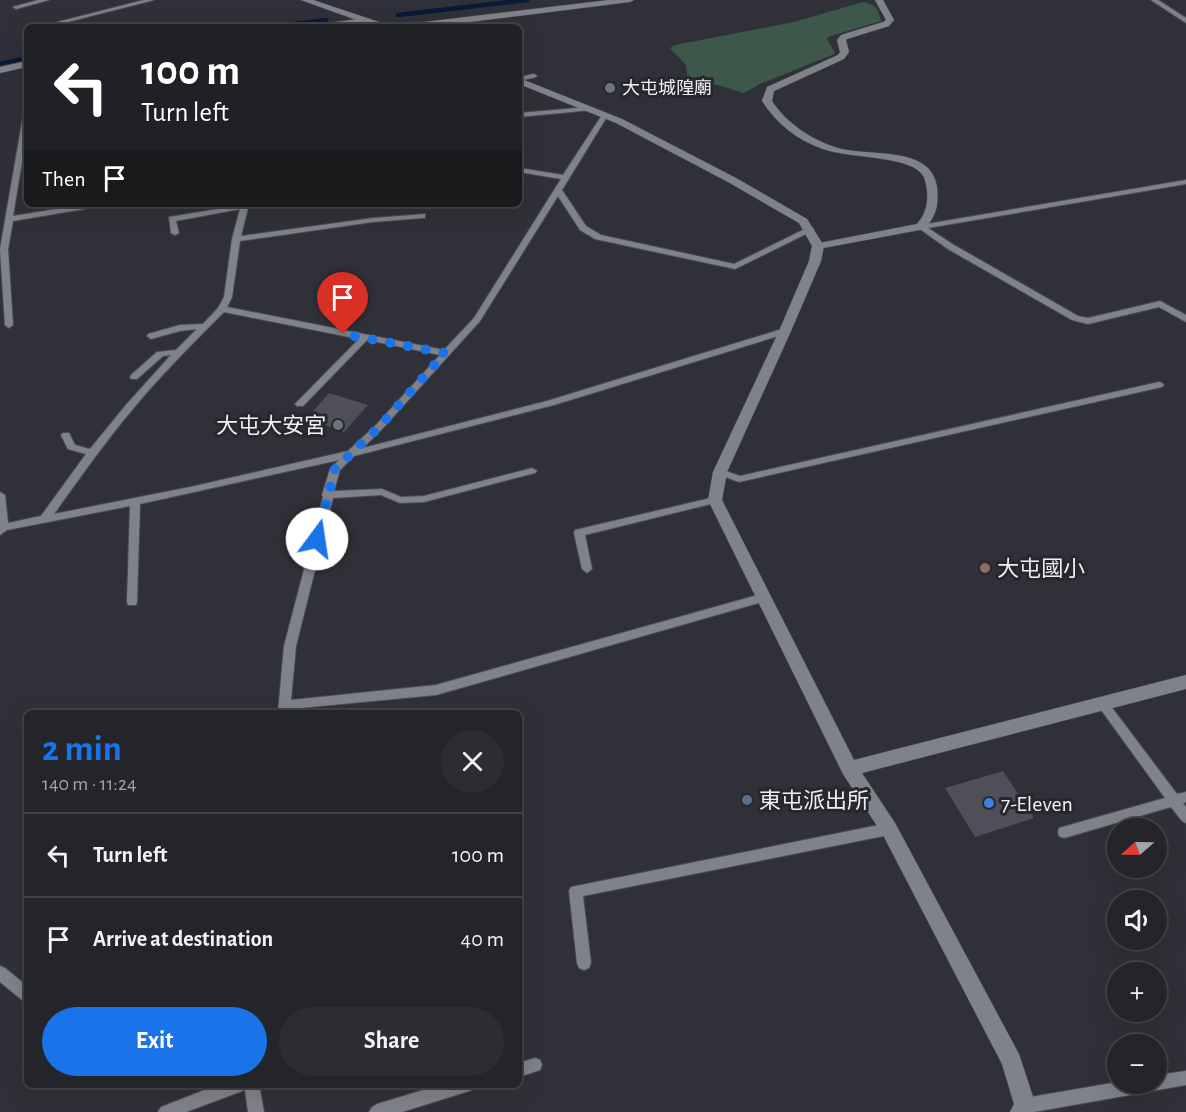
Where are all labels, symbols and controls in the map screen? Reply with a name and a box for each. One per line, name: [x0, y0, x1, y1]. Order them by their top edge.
icon: left: [42, 48, 120, 126]
text: 100 m: [141, 50, 240, 92]
place label: 大屯城隍廟: [622, 78, 712, 98]
marker: 大屯城隍廟: [603, 81, 617, 95]
text: Turn left: [141, 99, 229, 126]
icon: arrive: [98, 162, 131, 195]
text: Then: [42, 168, 86, 190]
pin: [317, 272, 368, 334]
icon: arrive: [326, 281, 359, 314]
place label: 大屯大安宮: [216, 414, 326, 437]
marker: 大屯大安宮: [331, 418, 345, 432]
position arrow: [285, 507, 349, 571]
place label: 大屯國小: [997, 557, 1085, 580]
marker: 大屯國小: [978, 561, 992, 575]
button: close: [441, 730, 504, 793]
text: 2 min: [42, 731, 122, 767]
text: 140 m · 11:24: [42, 774, 137, 794]
place label: 東屯派出所: [759, 789, 869, 812]
marker: 東屯派出所: [740, 793, 754, 807]
place label: 7-Eleven: [1001, 793, 1073, 815]
marker: 7-Eleven: [982, 796, 996, 810]
north arrow: [1107, 818, 1167, 878]
map controls: [1107, 818, 1167, 1094]
icon: left: [42, 839, 75, 872]
text: Turn left: [93, 844, 167, 866]
text: 100 m: [452, 844, 504, 866]
button: sound: [1107, 890, 1167, 950]
icon: arrive: [42, 923, 75, 956]
text: Arrive at destination: [93, 928, 273, 950]
text: 40 m: [461, 928, 504, 950]
button: +: [1107, 962, 1167, 1022]
button: Exit: [42, 1007, 267, 1076]
button: Share: [279, 1007, 504, 1076]
button: −: [1107, 1034, 1167, 1094]

